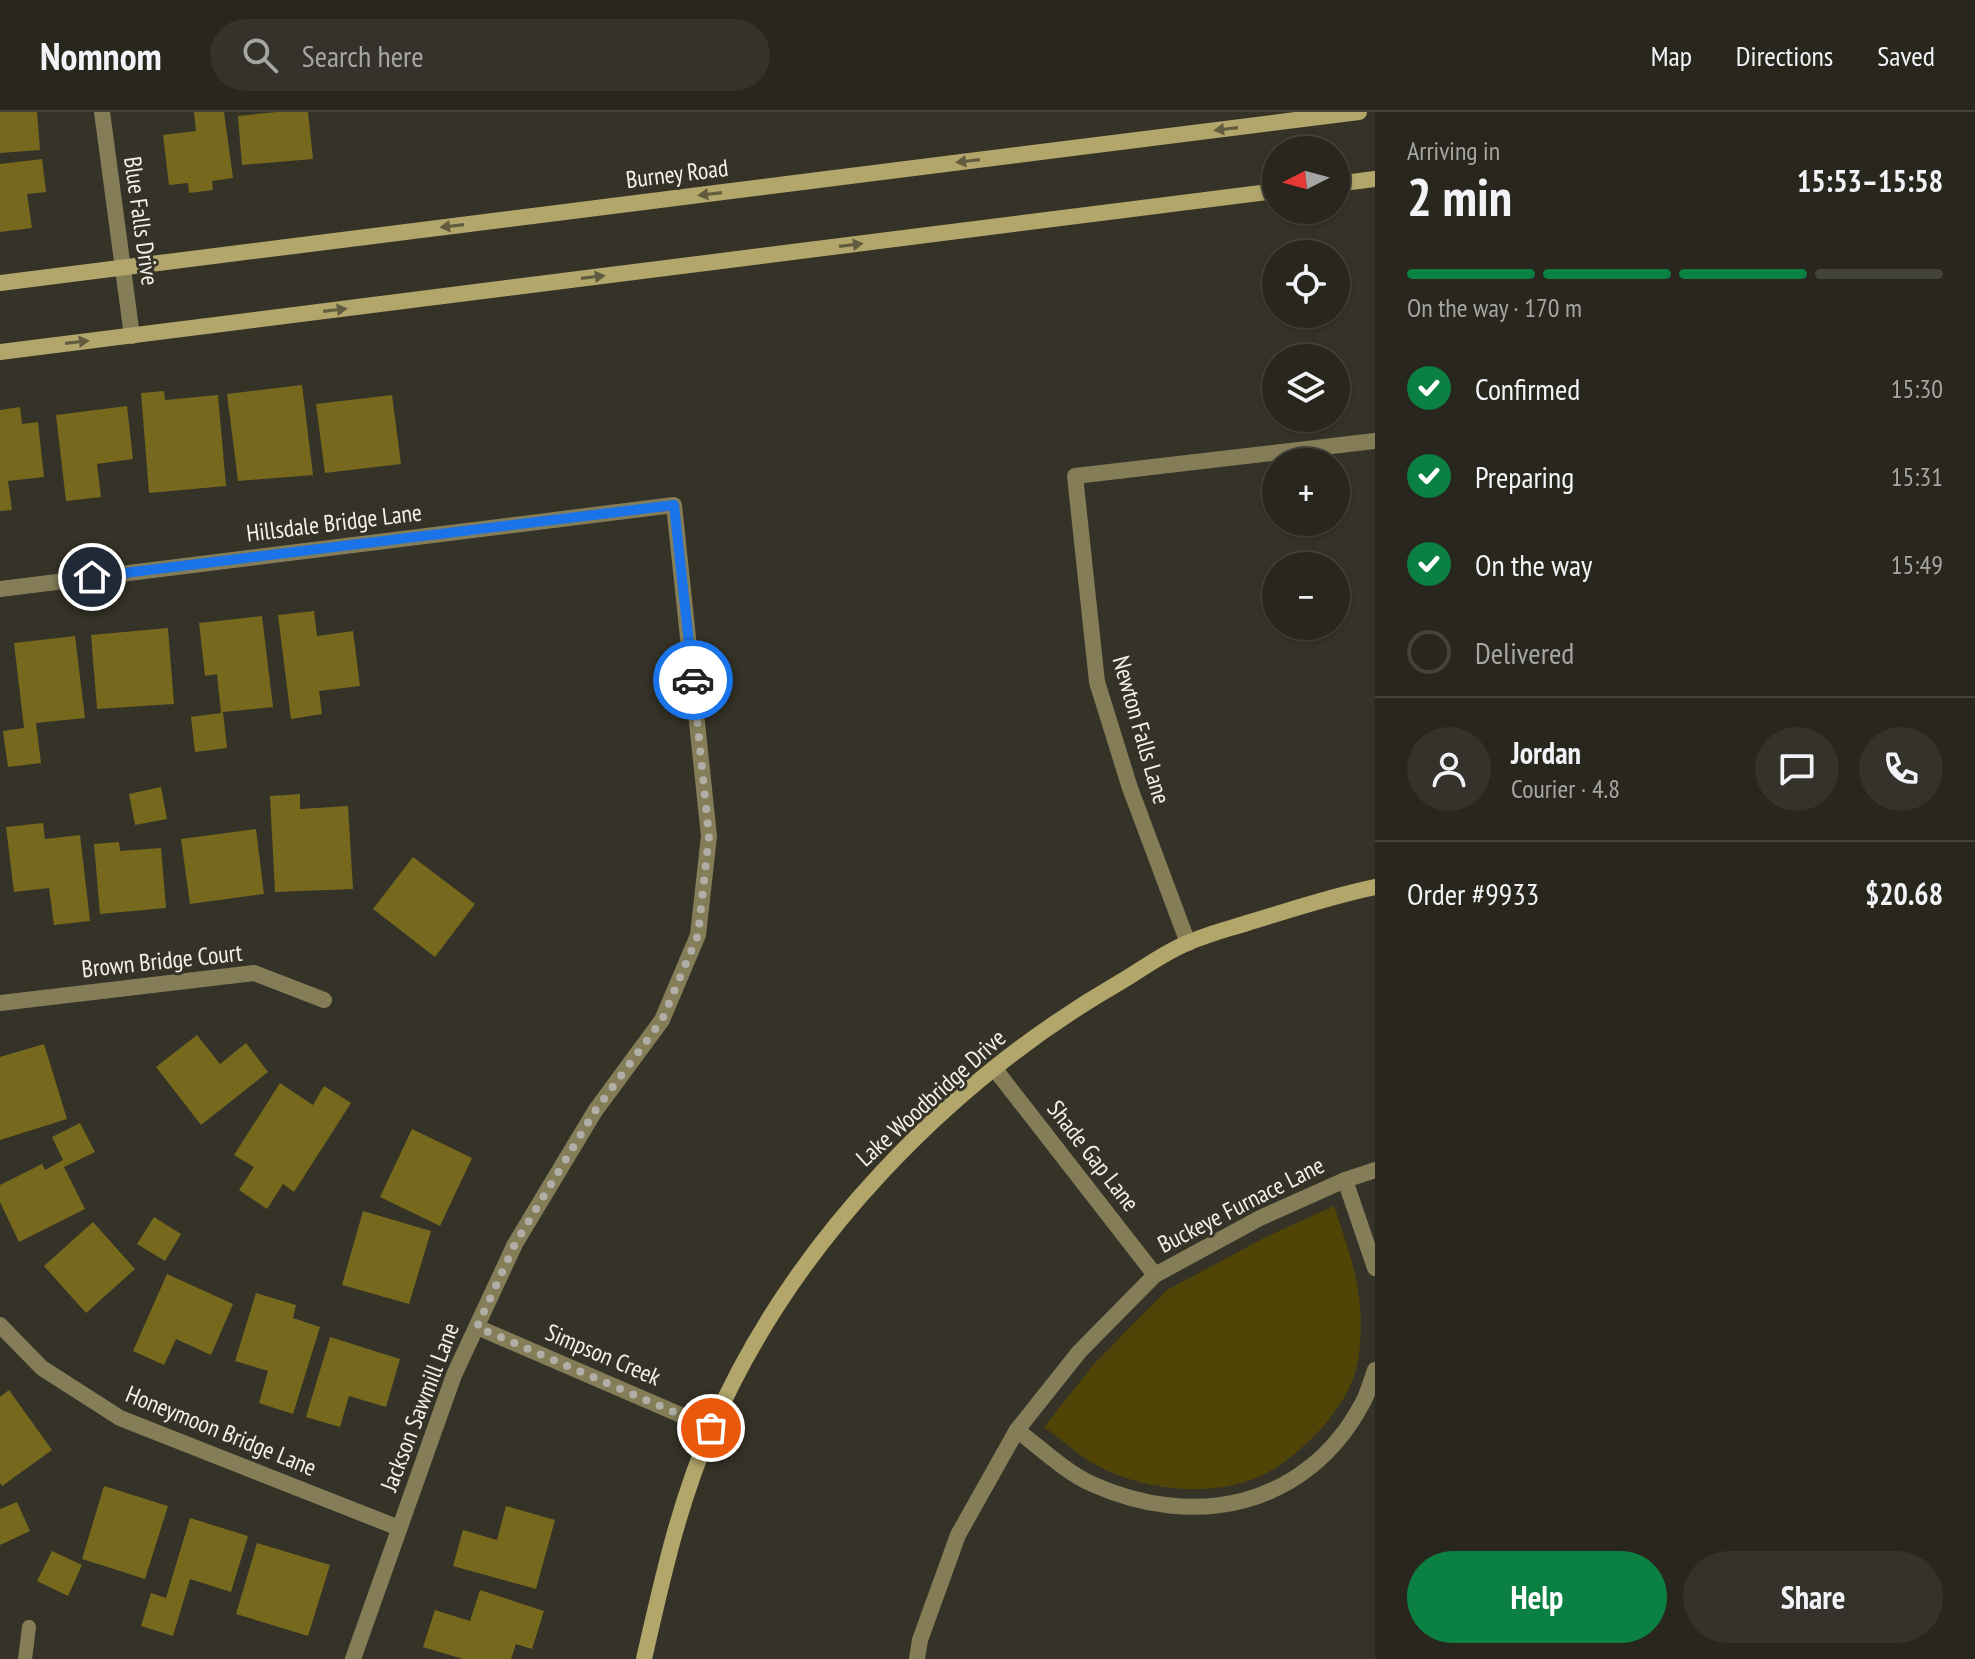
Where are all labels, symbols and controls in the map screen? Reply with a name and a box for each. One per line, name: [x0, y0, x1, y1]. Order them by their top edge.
search box: [210, 19, 770, 91]
text: Nomnom: [40, 31, 162, 80]
icon: search: [238, 33, 282, 77]
text: Search here: [302, 36, 424, 75]
text: Map: [1651, 37, 1692, 74]
text: Directions: [1736, 37, 1833, 74]
text: Saved: [1877, 37, 1935, 74]
one-way arrow: [1213, 123, 1238, 136]
text: Arriving in: [1407, 134, 1500, 167]
north arrow: [1262, 136, 1350, 224]
map controls: [1262, 136, 1350, 640]
street label: Burney Road: [624, 152, 730, 195]
street label: Blue Falls Drive: [117, 154, 166, 287]
one-way arrow: [956, 155, 981, 168]
text: 15:53–15:58: [1797, 161, 1943, 200]
text: 2 min: [1407, 163, 1512, 230]
one-way arrow: [698, 188, 723, 201]
one-way arrow: [440, 220, 465, 233]
one-way arrow: [839, 238, 864, 251]
button: locate: [1262, 240, 1350, 328]
one-way arrow: [581, 271, 606, 284]
text: On the way · 170 m: [1407, 291, 1582, 324]
one-way arrow: [323, 303, 348, 316]
one-way arrow: [65, 336, 90, 349]
button: layers: [1262, 344, 1350, 432]
icon: check: [1407, 366, 1451, 410]
text: Confirmed: [1475, 369, 1580, 408]
text: 15:30: [1891, 372, 1943, 405]
button: +: [1262, 448, 1350, 536]
icon: check: [1407, 454, 1451, 498]
text: Preparing: [1475, 457, 1574, 496]
text: 15:31: [1891, 460, 1943, 493]
street label: Hillsdale Bridge Lane: [244, 496, 423, 549]
icon: check: [1407, 542, 1451, 586]
pin: [58, 543, 126, 611]
text: On the way: [1475, 545, 1592, 584]
text: 15:49: [1891, 548, 1943, 581]
button: −: [1262, 552, 1350, 640]
icon: home: [70, 555, 114, 599]
text: Delivered: [1475, 633, 1574, 672]
courier: [653, 640, 733, 720]
street label: Newton Falls Lane: [1106, 652, 1177, 808]
icon: car: [671, 658, 715, 702]
button: person: [1407, 727, 1491, 811]
button: chat: [1755, 727, 1839, 811]
button: phone: [1859, 727, 1943, 811]
text: Jordan: [1511, 733, 1581, 772]
text: Courier · 4.8: [1511, 772, 1620, 805]
text: Order #9933: [1407, 874, 1539, 913]
text: $20.68: [1865, 874, 1943, 913]
street label: Brown Bridge Court: [80, 937, 244, 984]
street label: Lake Woodbridge Drive: [849, 1022, 1012, 1173]
street label: Shade Gap Lane: [1040, 1094, 1146, 1217]
street label: Buckeye Furnace Lane: [1152, 1149, 1329, 1260]
street label: Simpson Creek: [541, 1316, 666, 1393]
street label: Jackson Sawmill Lane: [373, 1318, 466, 1496]
street label: Honeymoon Bridge Lane: [121, 1378, 321, 1483]
pin: [677, 1394, 745, 1462]
icon: bag: [689, 1406, 733, 1450]
button: Help: [1407, 1551, 1667, 1643]
button: Share: [1683, 1551, 1943, 1643]

